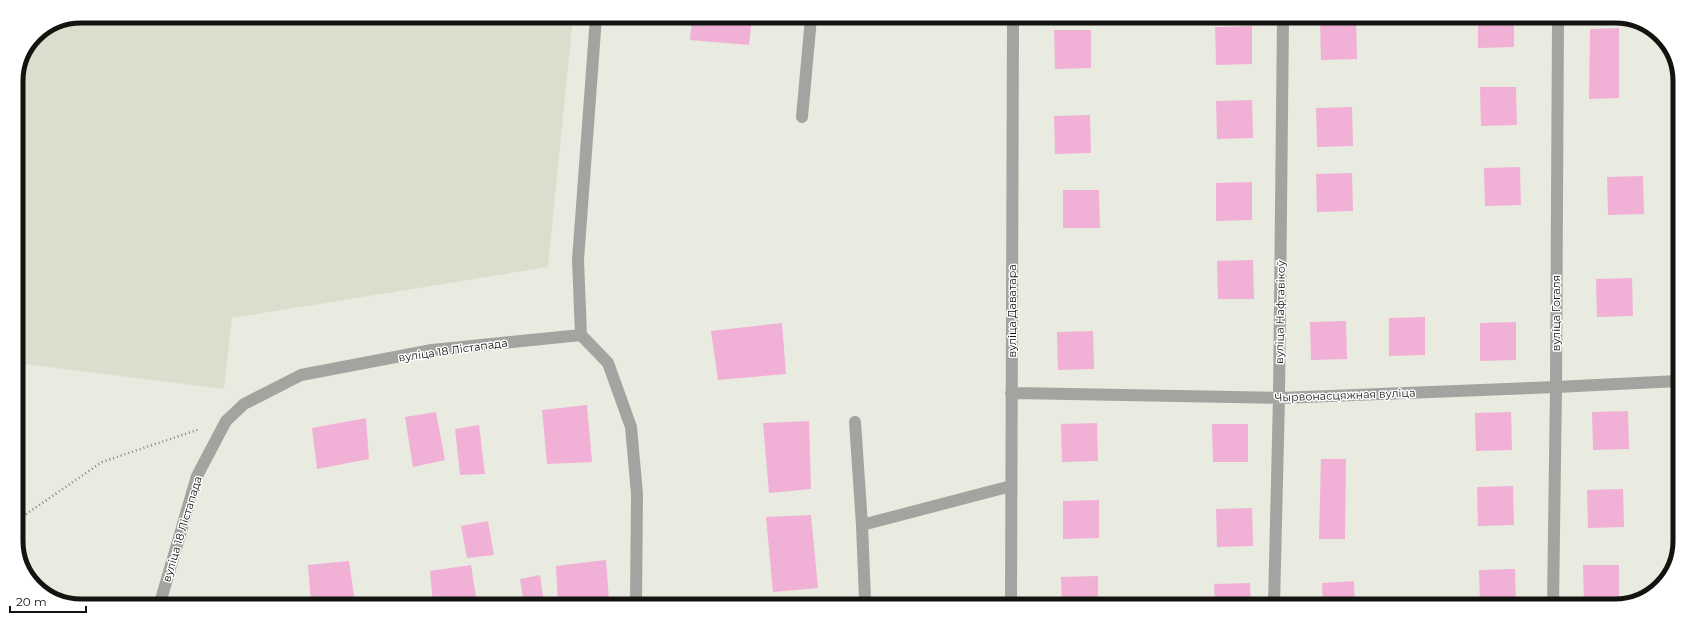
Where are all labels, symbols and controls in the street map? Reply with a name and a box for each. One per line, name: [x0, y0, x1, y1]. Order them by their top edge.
street label: вуліца Нафтавікоў: [1272, 259, 1288, 364]
street label: вуліца Даватара: [1005, 264, 1019, 358]
street label: вуліца Гогаля: [1549, 275, 1563, 351]
street label: вуліца 18 Лістапада: [398, 335, 508, 365]
street label: Чырвонасцяжная вуліца: [1274, 386, 1416, 404]
street label: вуліца 18 Лістапада: [159, 474, 205, 584]
scale bar: [10, 588, 86, 614]
text: 20 m: [16, 594, 47, 609]

